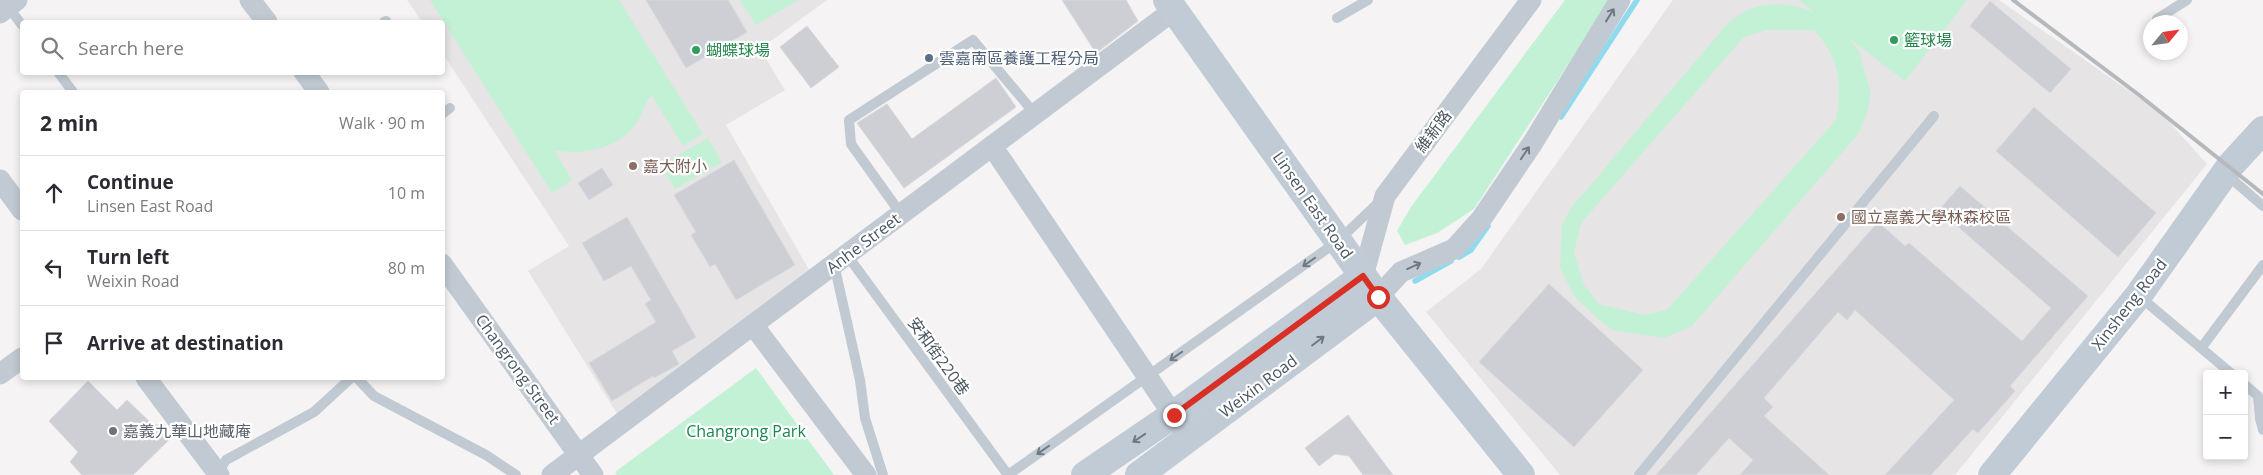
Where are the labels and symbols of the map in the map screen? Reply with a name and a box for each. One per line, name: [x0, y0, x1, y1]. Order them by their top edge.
one-way arrow: [1605, 8, 1616, 22]
north arrow: [2143, 15, 2188, 60]
place label: 籃球場: [1904, 29, 1952, 51]
marker: 籃球場: [1888, 34, 1900, 46]
place label: 蝴蝶球場: [706, 39, 770, 61]
marker: 蝴蝶球場: [690, 44, 702, 56]
place label: 雲嘉南區養護工程分局: [939, 47, 1099, 69]
marker: 雲嘉南區養護工程分局: [923, 52, 935, 64]
street label: 維新路: [1410, 105, 1456, 157]
street label: Linsen East Road: [1268, 147, 1358, 263]
one-way arrow: [1520, 147, 1530, 161]
place label: 嘉大附小: [643, 155, 707, 177]
marker: 嘉大附小: [627, 160, 639, 172]
place label: 國立嘉義大學林森校區: [1851, 206, 2011, 228]
street label: Anhe Street: [821, 208, 905, 278]
marker: 國立嘉義大學林森校區: [1835, 211, 1847, 223]
street label: Xinsheng Road: [2086, 254, 2172, 354]
one-way arrow: [1302, 257, 1316, 267]
one-way arrow: [1406, 261, 1421, 271]
route start: [1367, 286, 1390, 309]
street label: Changrong Street: [471, 310, 566, 429]
street label: 安和街220巷: [903, 313, 975, 399]
one-way arrow: [1311, 336, 1325, 346]
street label: Weixin Road: [1214, 349, 1302, 423]
one-way arrow: [1170, 350, 1183, 361]
route end: [1163, 404, 1186, 427]
place label: 嘉義九華山地藏庵: [123, 420, 251, 442]
park label: Changrong Park: [686, 420, 806, 442]
marker: 嘉義九華山地藏庵: [107, 425, 119, 437]
one-way arrow: [1132, 433, 1146, 443]
one-way arrow: [1037, 444, 1050, 455]

